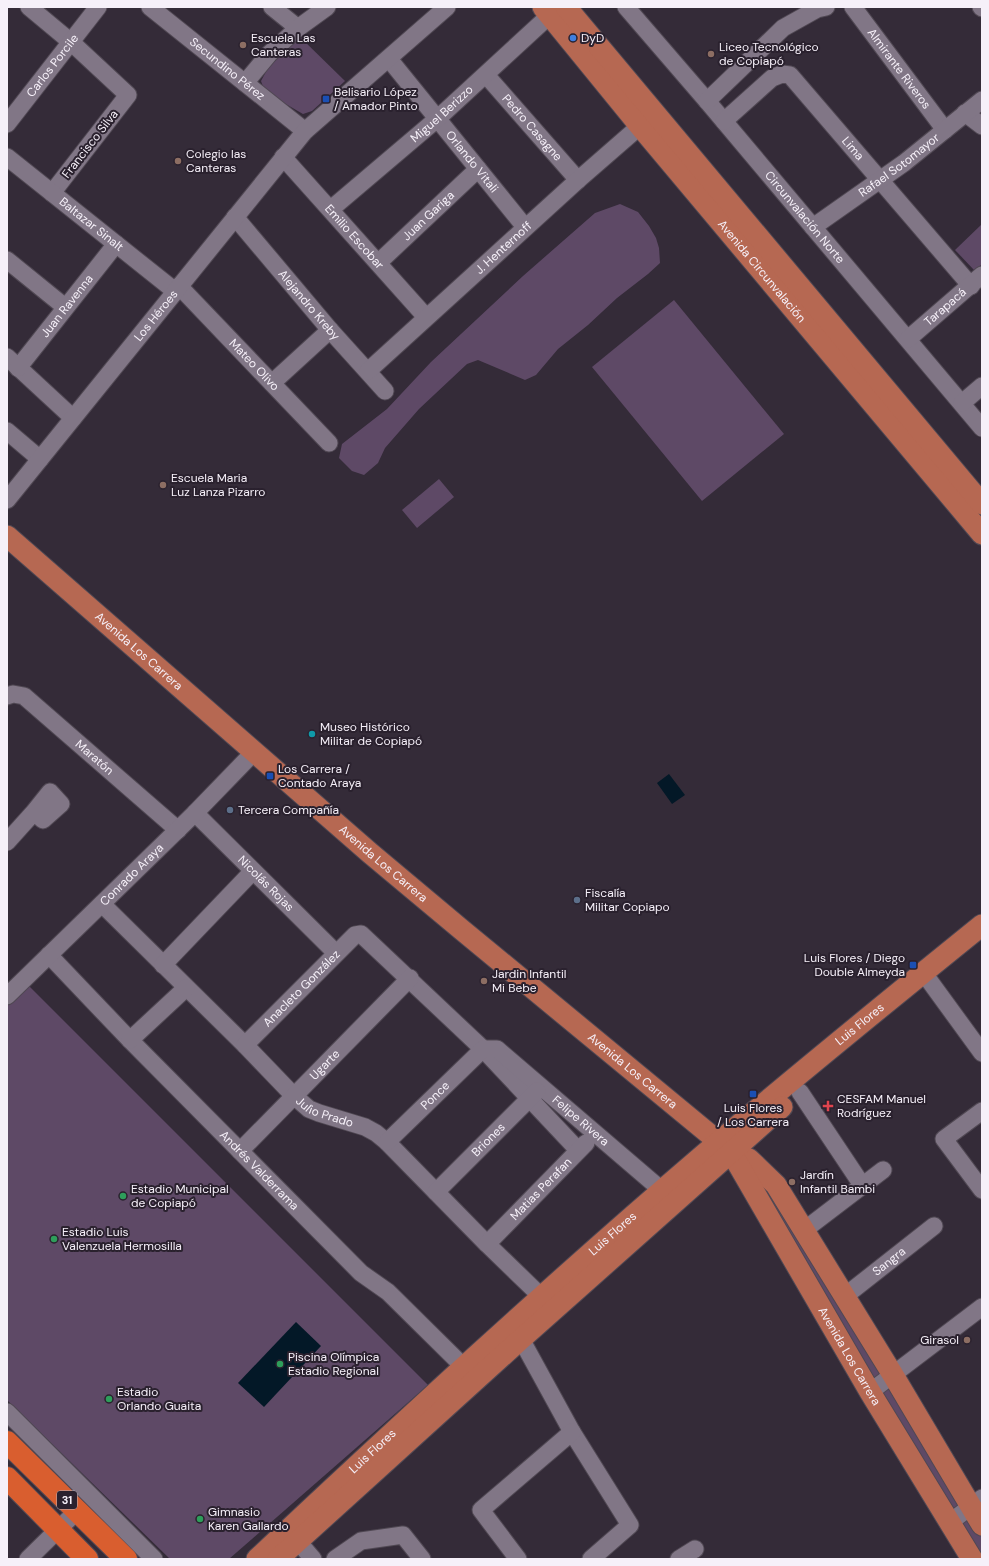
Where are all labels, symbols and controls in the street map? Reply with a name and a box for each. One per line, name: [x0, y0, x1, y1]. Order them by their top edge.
street label: Almirante Riveros: [864, 25, 935, 112]
place label: Escuela Las Canteras: [251, 30, 316, 60]
place label: DyD: [581, 30, 604, 46]
street label: Carlos Porcile: [23, 31, 82, 100]
marker: DyD: [568, 33, 578, 43]
street label: Secundino Pérez: [186, 34, 268, 104]
place label: Liceo Tecnológico de Copiapó: [719, 39, 819, 69]
marker: Escuela Las Canteras: [238, 40, 248, 50]
marker: Liceo Tecnológico de Copiapó: [706, 49, 716, 59]
street label: Miguel Berizzo: [407, 82, 477, 146]
place label: Belisario López / Amador Pinto: [334, 84, 418, 114]
street label: Pedro Casagne: [499, 91, 566, 165]
marker: Belisario López / Amador Pinto: [321, 94, 331, 104]
street label: Francisco Silva: [58, 107, 122, 181]
street label: Orlando Vitali: [442, 127, 502, 196]
street label: Rafael Sotomayor: [855, 129, 943, 200]
street label: Lima: [838, 133, 868, 164]
place label: Colegio las Canteras: [186, 146, 246, 176]
marker: Colegio las Canteras: [173, 156, 183, 166]
street label: Circunvalación Norte: [761, 168, 848, 267]
street label: Juan Gariga: [399, 187, 458, 244]
street label: Baltazar Sinalt: [56, 194, 127, 255]
street label: Emilio Escobar: [321, 201, 388, 273]
street label: Avenida Circunvalación: [714, 217, 809, 326]
street label: J. Henternoff: [472, 218, 535, 278]
street label: Alejandro Kreby: [275, 266, 344, 344]
street label: Juan Ravenna: [37, 271, 97, 341]
street label: Tarapacá: [921, 284, 970, 330]
street label: Los Héroes: [130, 287, 181, 345]
street label: Mateo Olivo: [226, 335, 283, 394]
place label: Escuela Maria Luz Lanza Pizarro: [171, 470, 265, 500]
marker: Escuela Maria Luz Lanza Pizarro: [158, 480, 168, 490]
street label: Avenida Los Carrera: [92, 608, 186, 694]
place label: Museo Histórico Militar de Copiapó: [320, 719, 422, 749]
marker: Museo Histórico Militar de Copiapó: [307, 729, 317, 739]
street label: Maratón: [72, 736, 117, 779]
place label: Los Carrera / Contado Araya: [278, 761, 361, 791]
marker: Los Carrera / Contado Araya: [265, 771, 275, 781]
place label: Tercera Compañía: [238, 802, 339, 818]
marker: Tercera Compañía: [225, 805, 235, 815]
street label: Avenida Los Carrera: [336, 822, 431, 906]
street label: Conrado Araya: [96, 840, 167, 909]
street label: Nicolás Rojas: [234, 852, 298, 915]
place label: Fiscalía Militar Copiapo: [585, 885, 670, 915]
marker: Fiscalía Militar Copiapo: [572, 895, 582, 905]
street label: Anacleto González: [260, 946, 344, 1030]
place label: Luis Flores / Diego Double Almeyda: [804, 950, 905, 980]
marker: Luis Flores / Diego Double Almeyda: [908, 960, 918, 970]
place label: Jardin Infantil Mi Bebe: [492, 966, 566, 996]
marker: Jardin Infantil Mi Bebe: [479, 976, 489, 986]
street label: Luis Flores: [832, 999, 888, 1049]
street label: Avenida Los Carrera: [585, 1029, 681, 1112]
street label: Ugarte: [306, 1046, 344, 1083]
street label: Ponce: [417, 1078, 453, 1113]
marker: Luis Flores / Los Carrera: [748, 1089, 758, 1099]
place label: CESFAM Manuel Rodríguez: [837, 1091, 926, 1121]
street label: Felipe Rivera: [549, 1092, 613, 1150]
street label: Julio Prado: [292, 1093, 355, 1131]
place label: Luis Flores / Los Carrera: [717, 1100, 789, 1130]
marker: CESFAM Manuel Rodríguez: [822, 1100, 834, 1112]
street label: Briones: [468, 1119, 509, 1160]
street label: Andrés Valderrama: [216, 1127, 302, 1214]
street label: Matias Perafan: [507, 1154, 575, 1224]
place label: Jardín Infantil Bambi: [800, 1167, 875, 1197]
marker: Jardín Infantil Bambi: [787, 1177, 797, 1187]
place label: Estadio Municipal de Copiapó: [131, 1181, 229, 1211]
marker: Estadio Municipal de Copiapó: [118, 1191, 128, 1201]
street label: Luis Flores: [585, 1208, 640, 1259]
place label: Estadio Luis Valenzuela Hermosilla: [62, 1224, 182, 1254]
marker: Estadio Luis Valenzuela Hermosilla: [49, 1234, 59, 1244]
street label: Sangra: [869, 1243, 909, 1279]
street label: Avenida Los Carrera: [814, 1304, 884, 1408]
place label: Girasol: [920, 1332, 959, 1348]
marker: Girasol: [962, 1335, 972, 1345]
place label: Piscina Olímpica Estadio Regional: [288, 1349, 379, 1379]
marker: Piscina Olímpica Estadio Regional: [275, 1359, 285, 1369]
place label: Estadio Orlando Guaita: [117, 1384, 201, 1414]
marker: Estadio Orlando Guaita: [104, 1394, 114, 1404]
street label: Luis Flores: [346, 1425, 399, 1477]
road number: 31: [57, 1491, 77, 1509]
place label: Gimnasio Karen Gallardo: [208, 1504, 289, 1534]
marker: Gimnasio Karen Gallardo: [195, 1514, 205, 1524]

